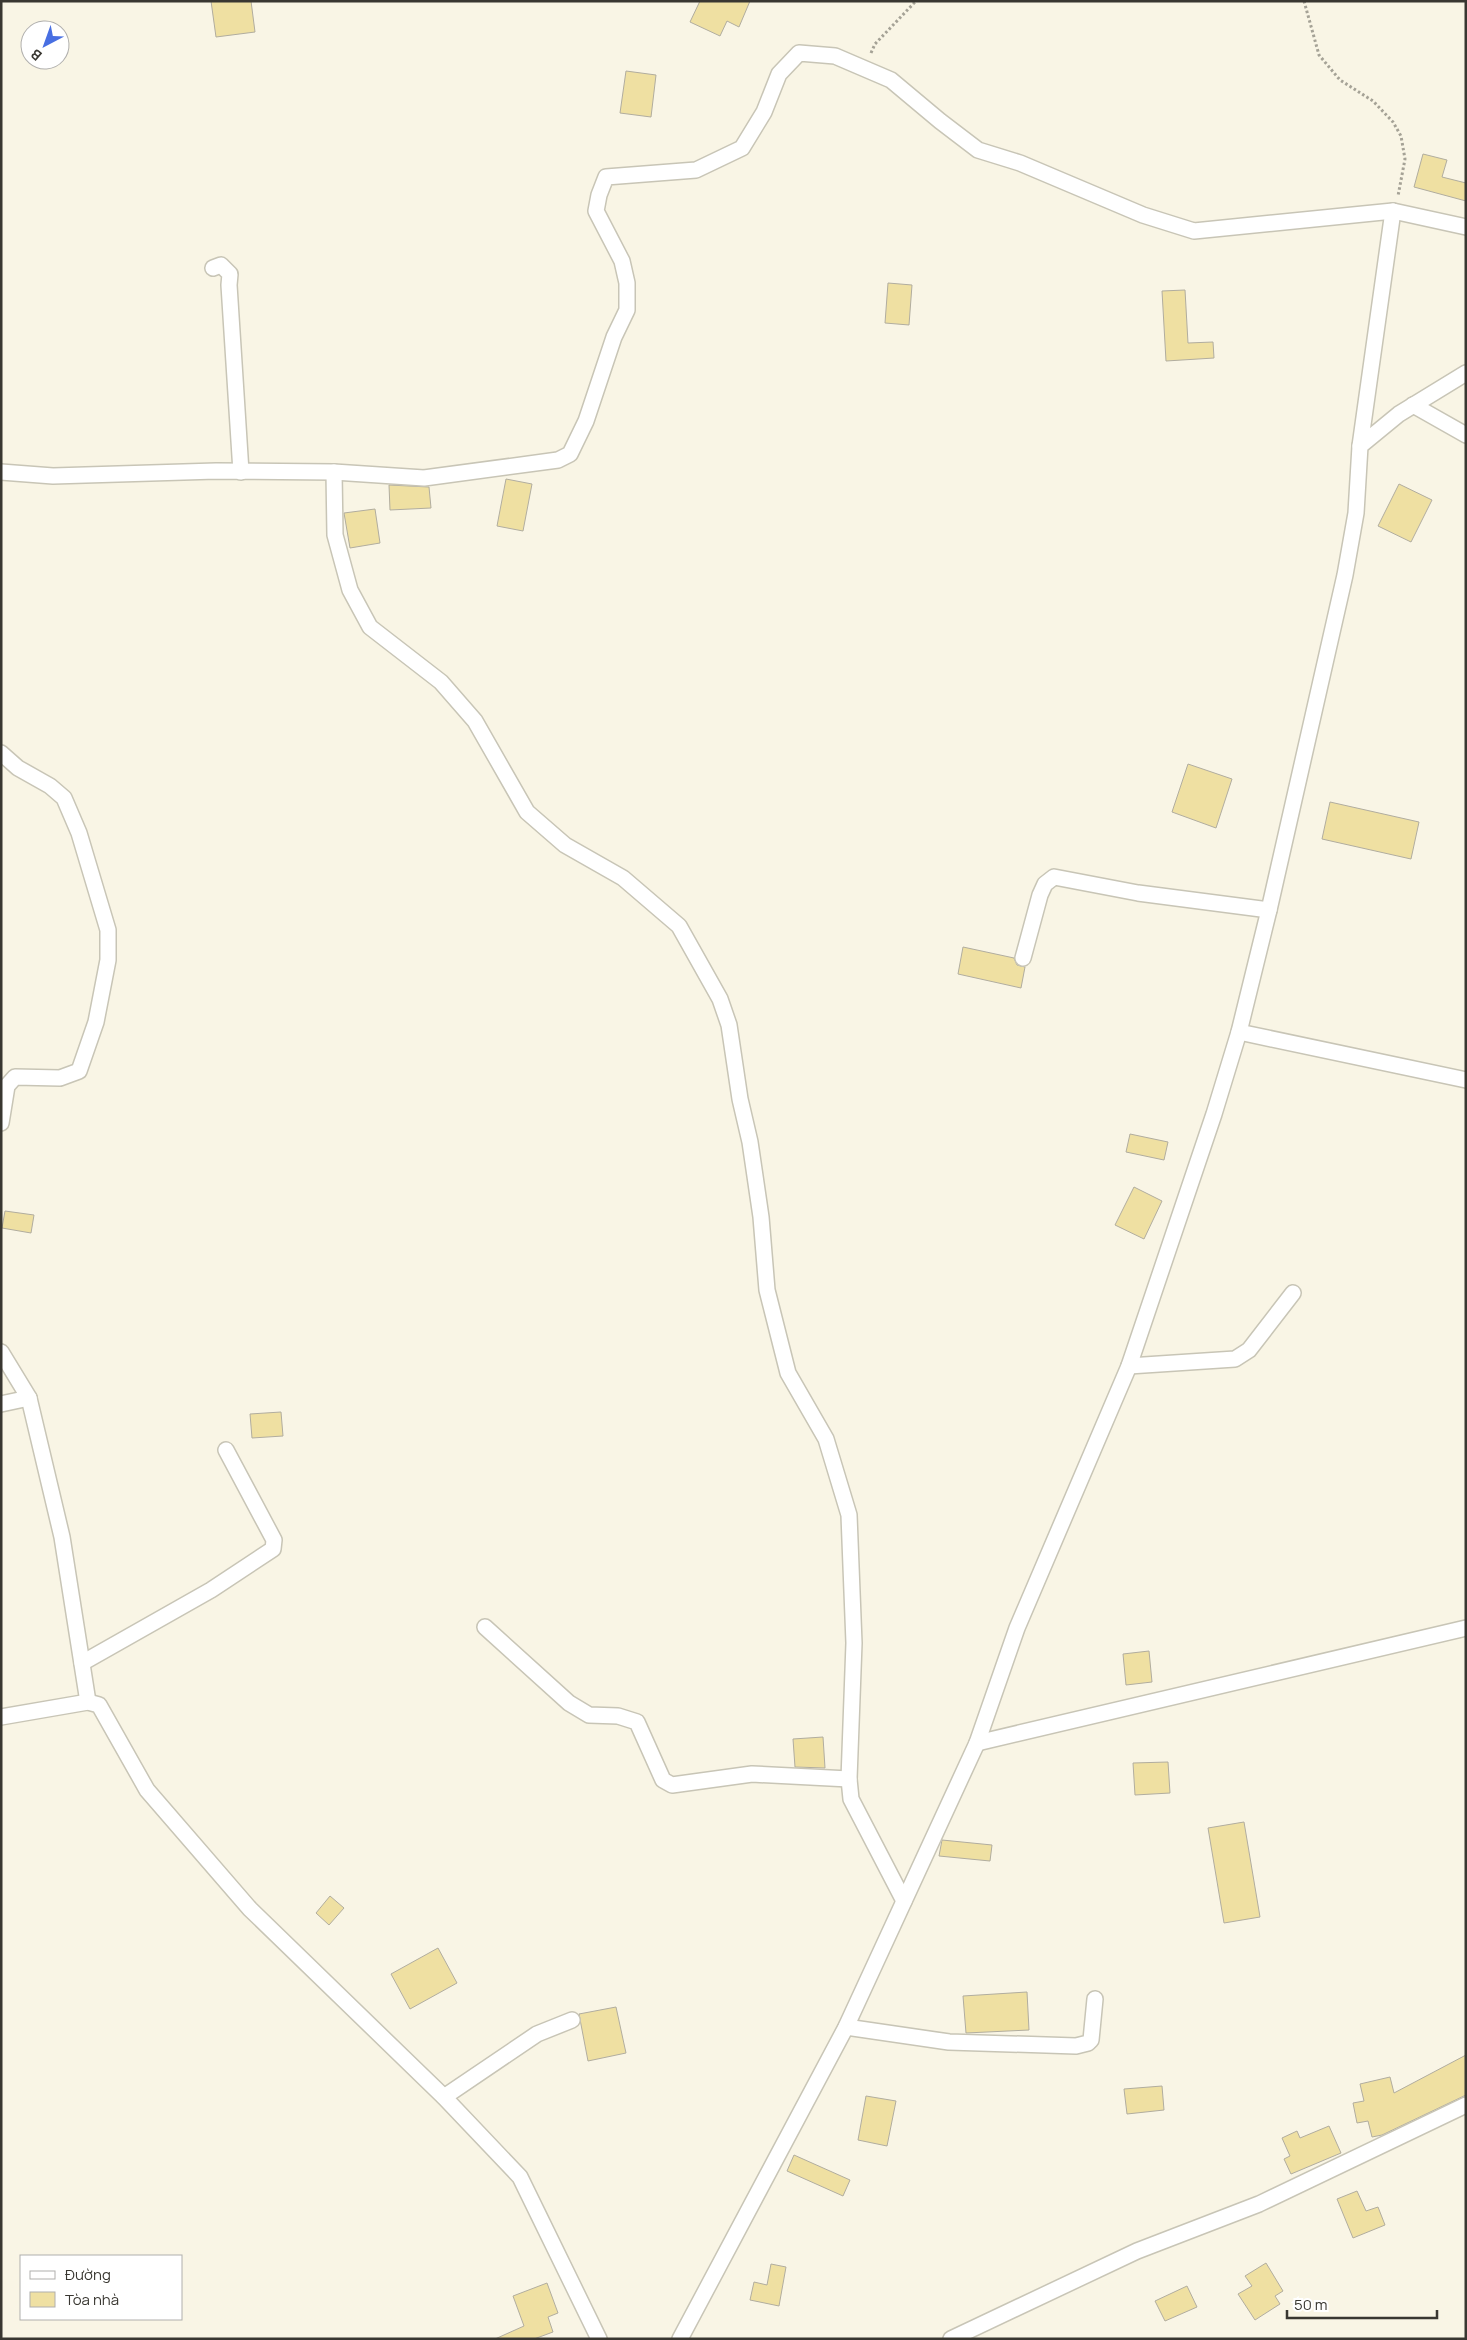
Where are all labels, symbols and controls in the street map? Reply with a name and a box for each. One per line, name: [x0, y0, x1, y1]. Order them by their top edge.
north arrow: [20, 20, 70, 70]
text: B: [26, 45, 46, 65]
legend: [20, 2255, 182, 2320]
text: Đường: [65, 2264, 111, 2285]
scale bar: [1287, 2288, 1437, 2320]
text: Tòa nhà: [65, 2289, 119, 2310]
text: 50 m: [1294, 2294, 1328, 2315]

